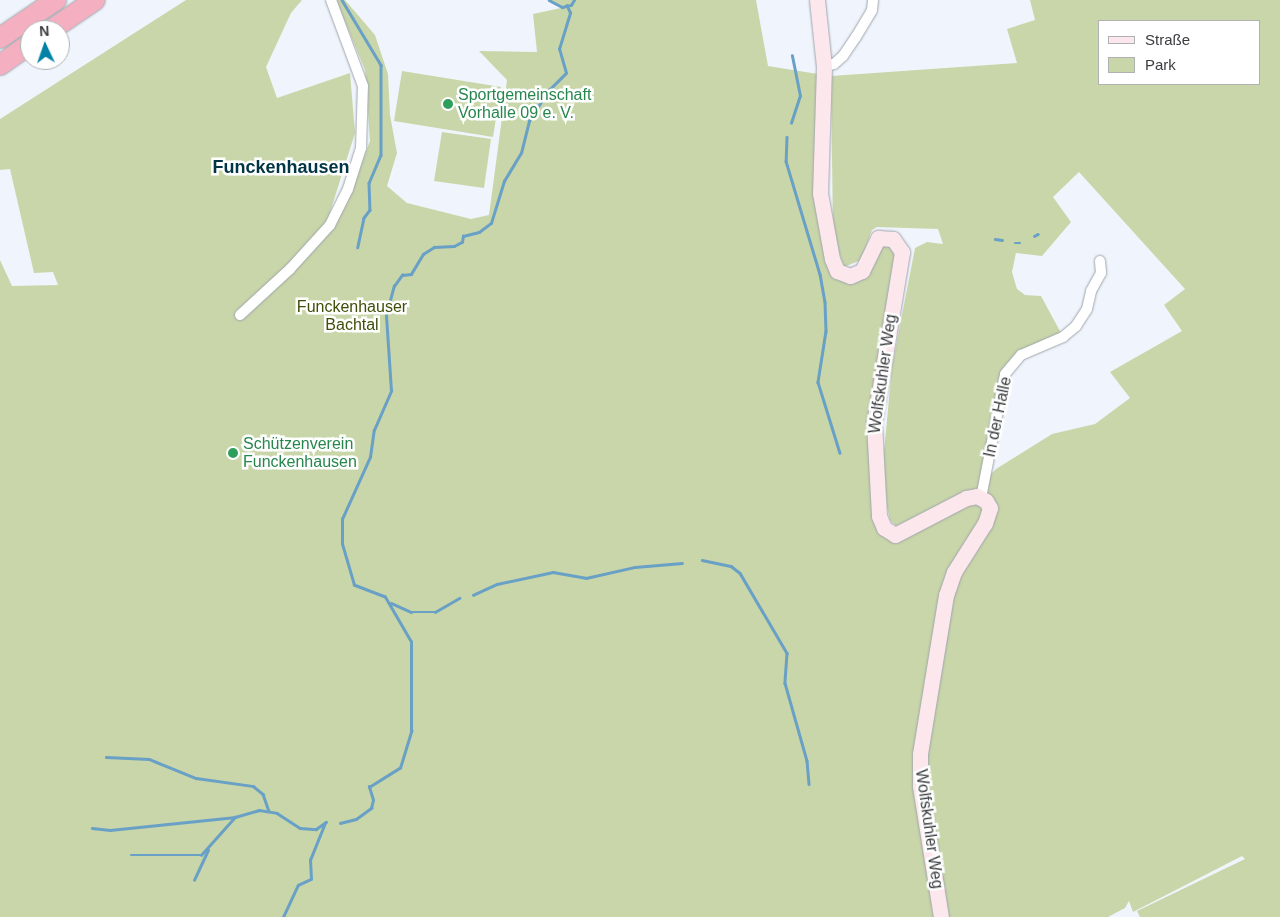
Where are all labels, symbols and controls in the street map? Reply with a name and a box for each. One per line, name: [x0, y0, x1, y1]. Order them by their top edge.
north arrow: [20, 20, 70, 70]
legend: [1098, 20, 1260, 85]
text: N: [39, 23, 50, 39]
text: Straße: [1145, 31, 1190, 48]
text: Park: [1145, 56, 1176, 73]
place label: Sportgemeinschaft Vorhalle 09 e. V.: [458, 85, 591, 123]
marker: Sportgemeinschaft Vorhalle 09 e. V.: [442, 98, 454, 110]
district label: Funckenhausen: [212, 156, 350, 178]
park label: Funckenhauser Bachtal: [297, 297, 407, 335]
street label: Wolfskuhler Weg: [865, 313, 901, 435]
street label: In der Halle: [980, 375, 1016, 459]
place label: Schützenverein Funckenhausen: [243, 434, 357, 472]
marker: Schützenverein Funckenhausen: [227, 447, 239, 459]
street label: Wolfskuhler Weg: [911, 768, 947, 890]

